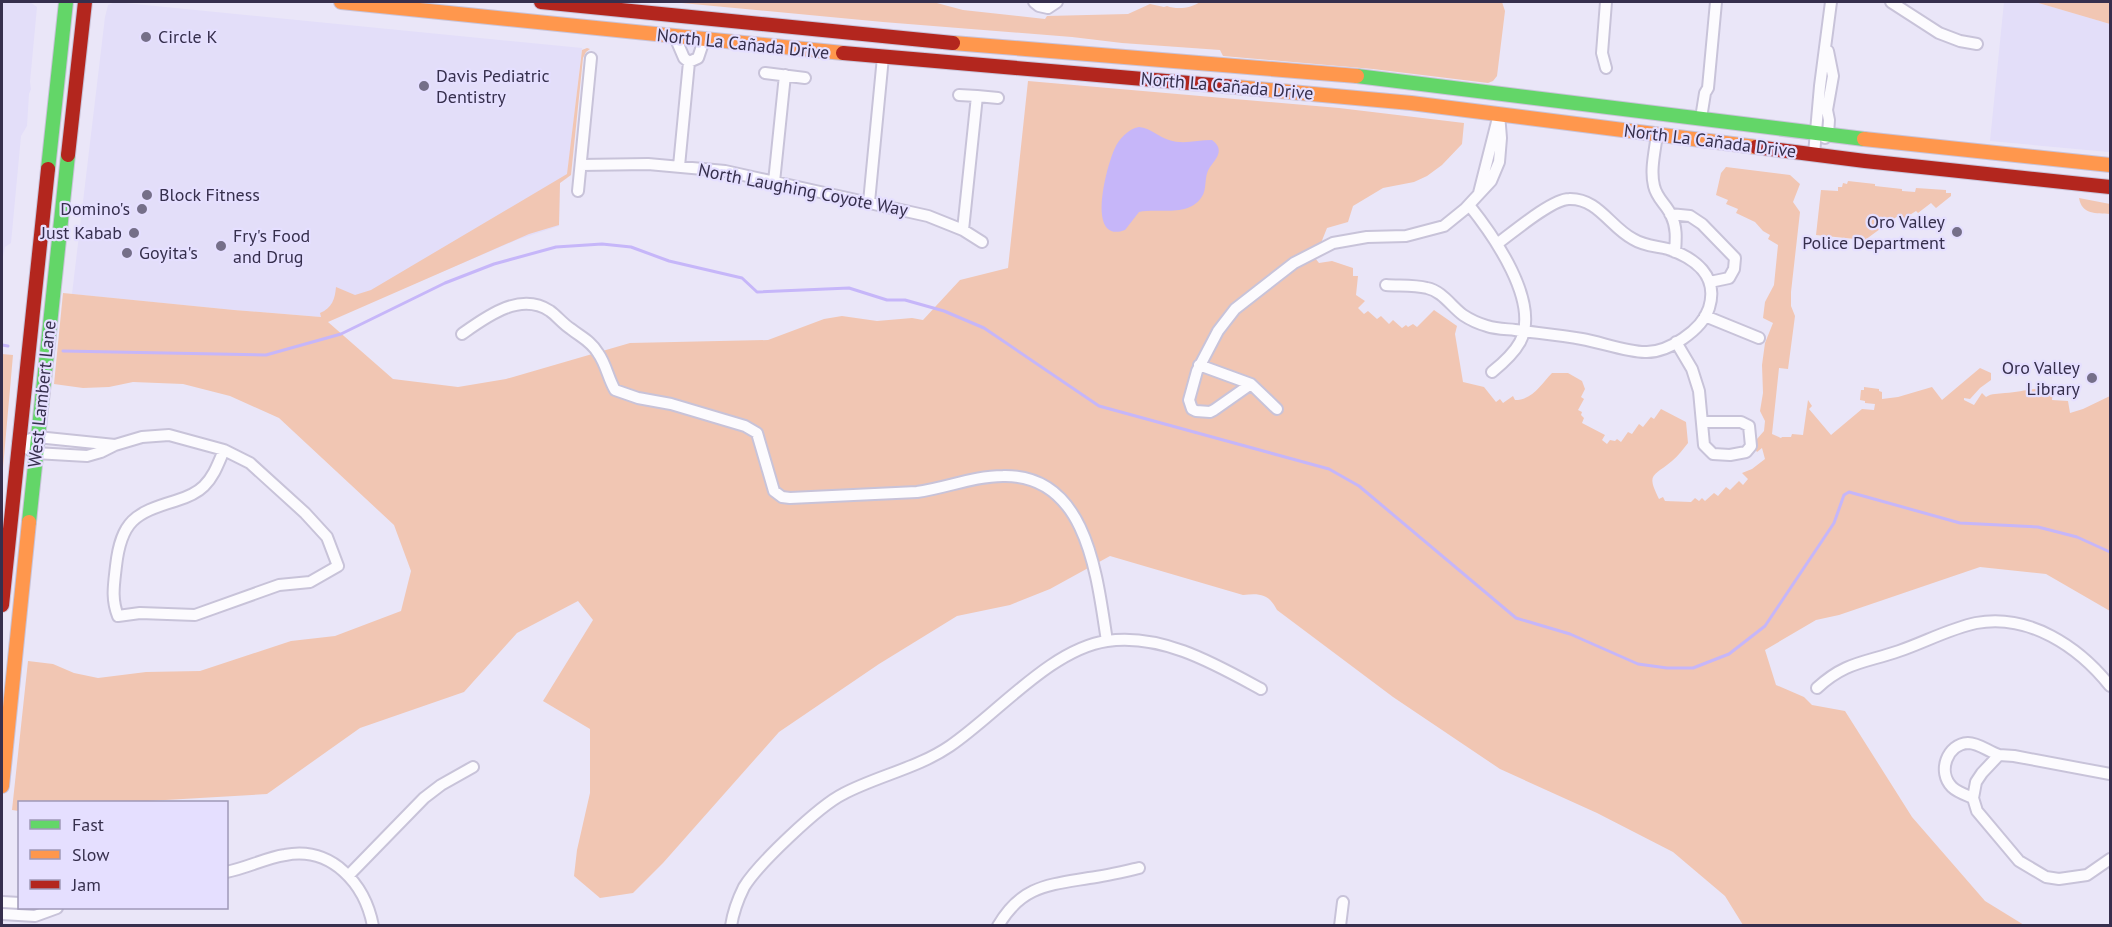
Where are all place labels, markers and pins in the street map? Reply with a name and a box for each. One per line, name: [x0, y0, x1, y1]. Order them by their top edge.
place label: Circle K: [158, 25, 218, 48]
marker: Circle K: [139, 30, 153, 44]
place label: Davis Pediatric Dentistry: [436, 64, 550, 108]
marker: Davis Pediatric Dentistry: [417, 79, 431, 93]
place label: Block Fitness: [159, 183, 260, 206]
marker: Block Fitness: [140, 188, 154, 202]
place label: Domino's: [60, 197, 130, 220]
marker: Domino's: [135, 202, 149, 216]
place label: Oro Valley Police Department: [1802, 210, 1946, 254]
place label: Just Kabab: [40, 221, 122, 244]
place label: Fry's Food and Drug: [233, 224, 310, 268]
marker: Oro Valley Police Department: [1950, 225, 1964, 239]
marker: Just Kabab: [127, 226, 141, 240]
marker: Fry's Food and Drug: [214, 239, 228, 253]
place label: Goyita's: [139, 241, 198, 264]
marker: Goyita's: [120, 246, 134, 260]
place label: Oro Valley Library: [2002, 356, 2081, 400]
marker: Oro Valley Library: [2085, 371, 2099, 385]

